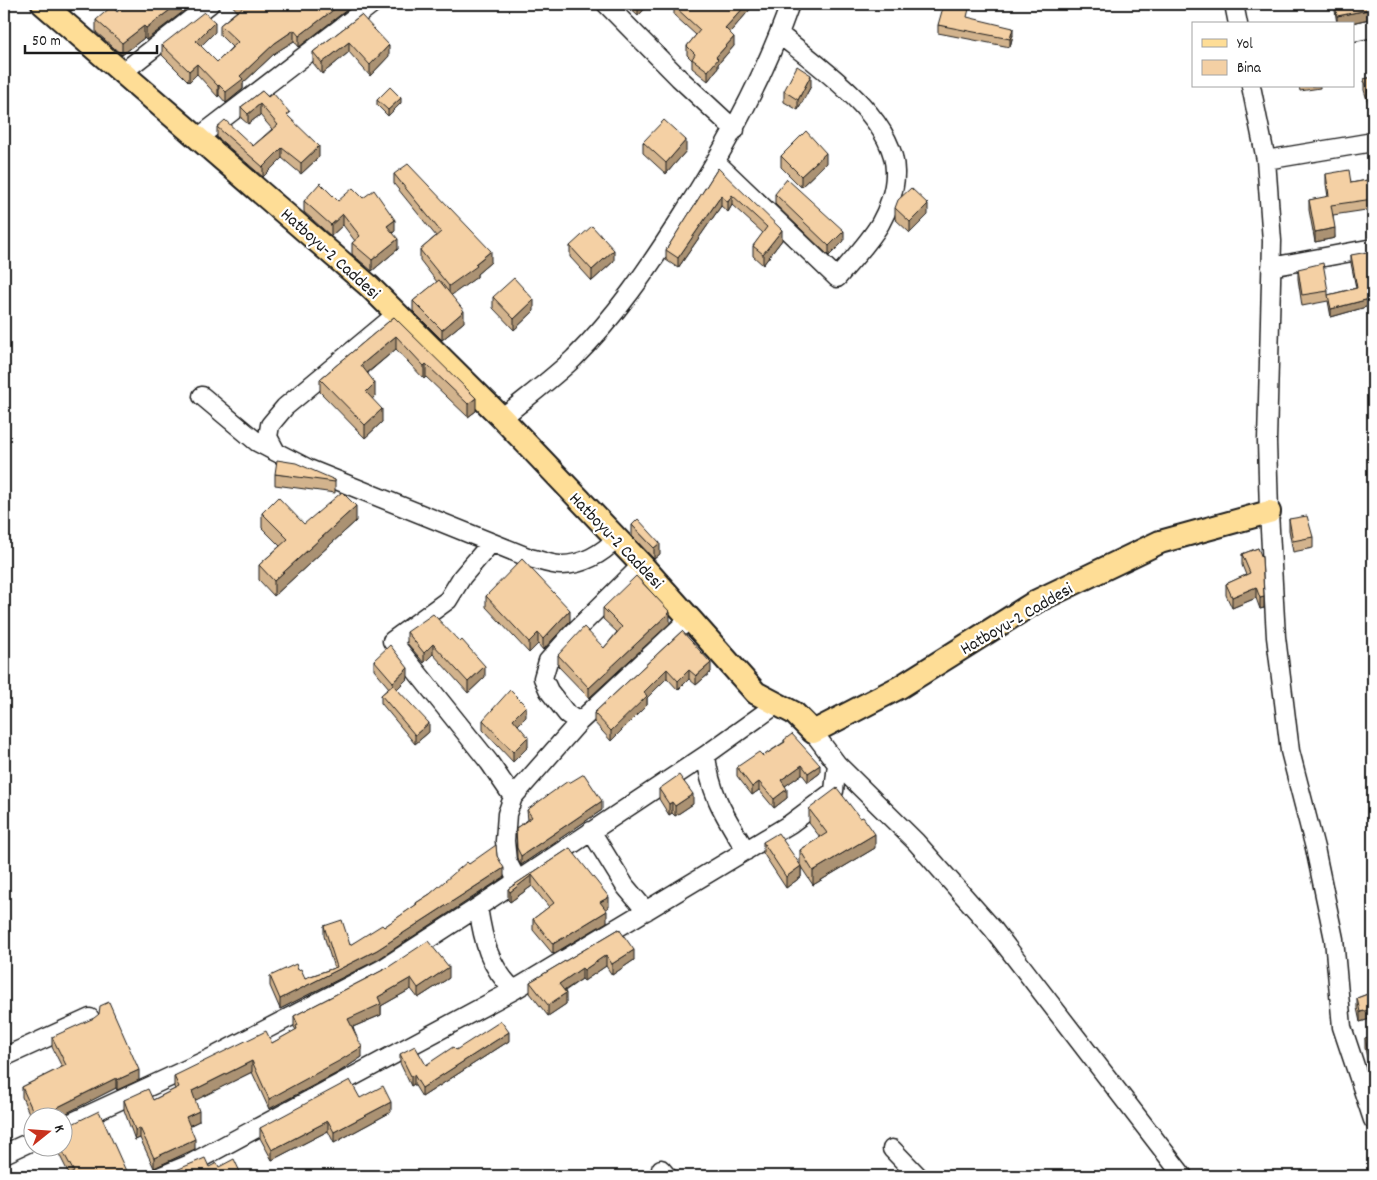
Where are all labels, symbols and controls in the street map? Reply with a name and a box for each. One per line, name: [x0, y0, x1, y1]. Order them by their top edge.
scale bar: [25, 22, 158, 54]
legend: [1192, 22, 1354, 88]
text: 50 m: [32, 31, 61, 53]
text: Yol: [1237, 34, 1253, 56]
text: Bina: [1237, 58, 1262, 80]
street label: Hatboyu-2 Caddesi: [274, 203, 385, 306]
street label: Hatboyu-2 Caddesi: [562, 488, 668, 596]
street label: Hatboyu-2 Caddesi: [956, 578, 1078, 663]
north arrow: [22, 1108, 72, 1158]
text: K: [48, 1123, 69, 1135]

